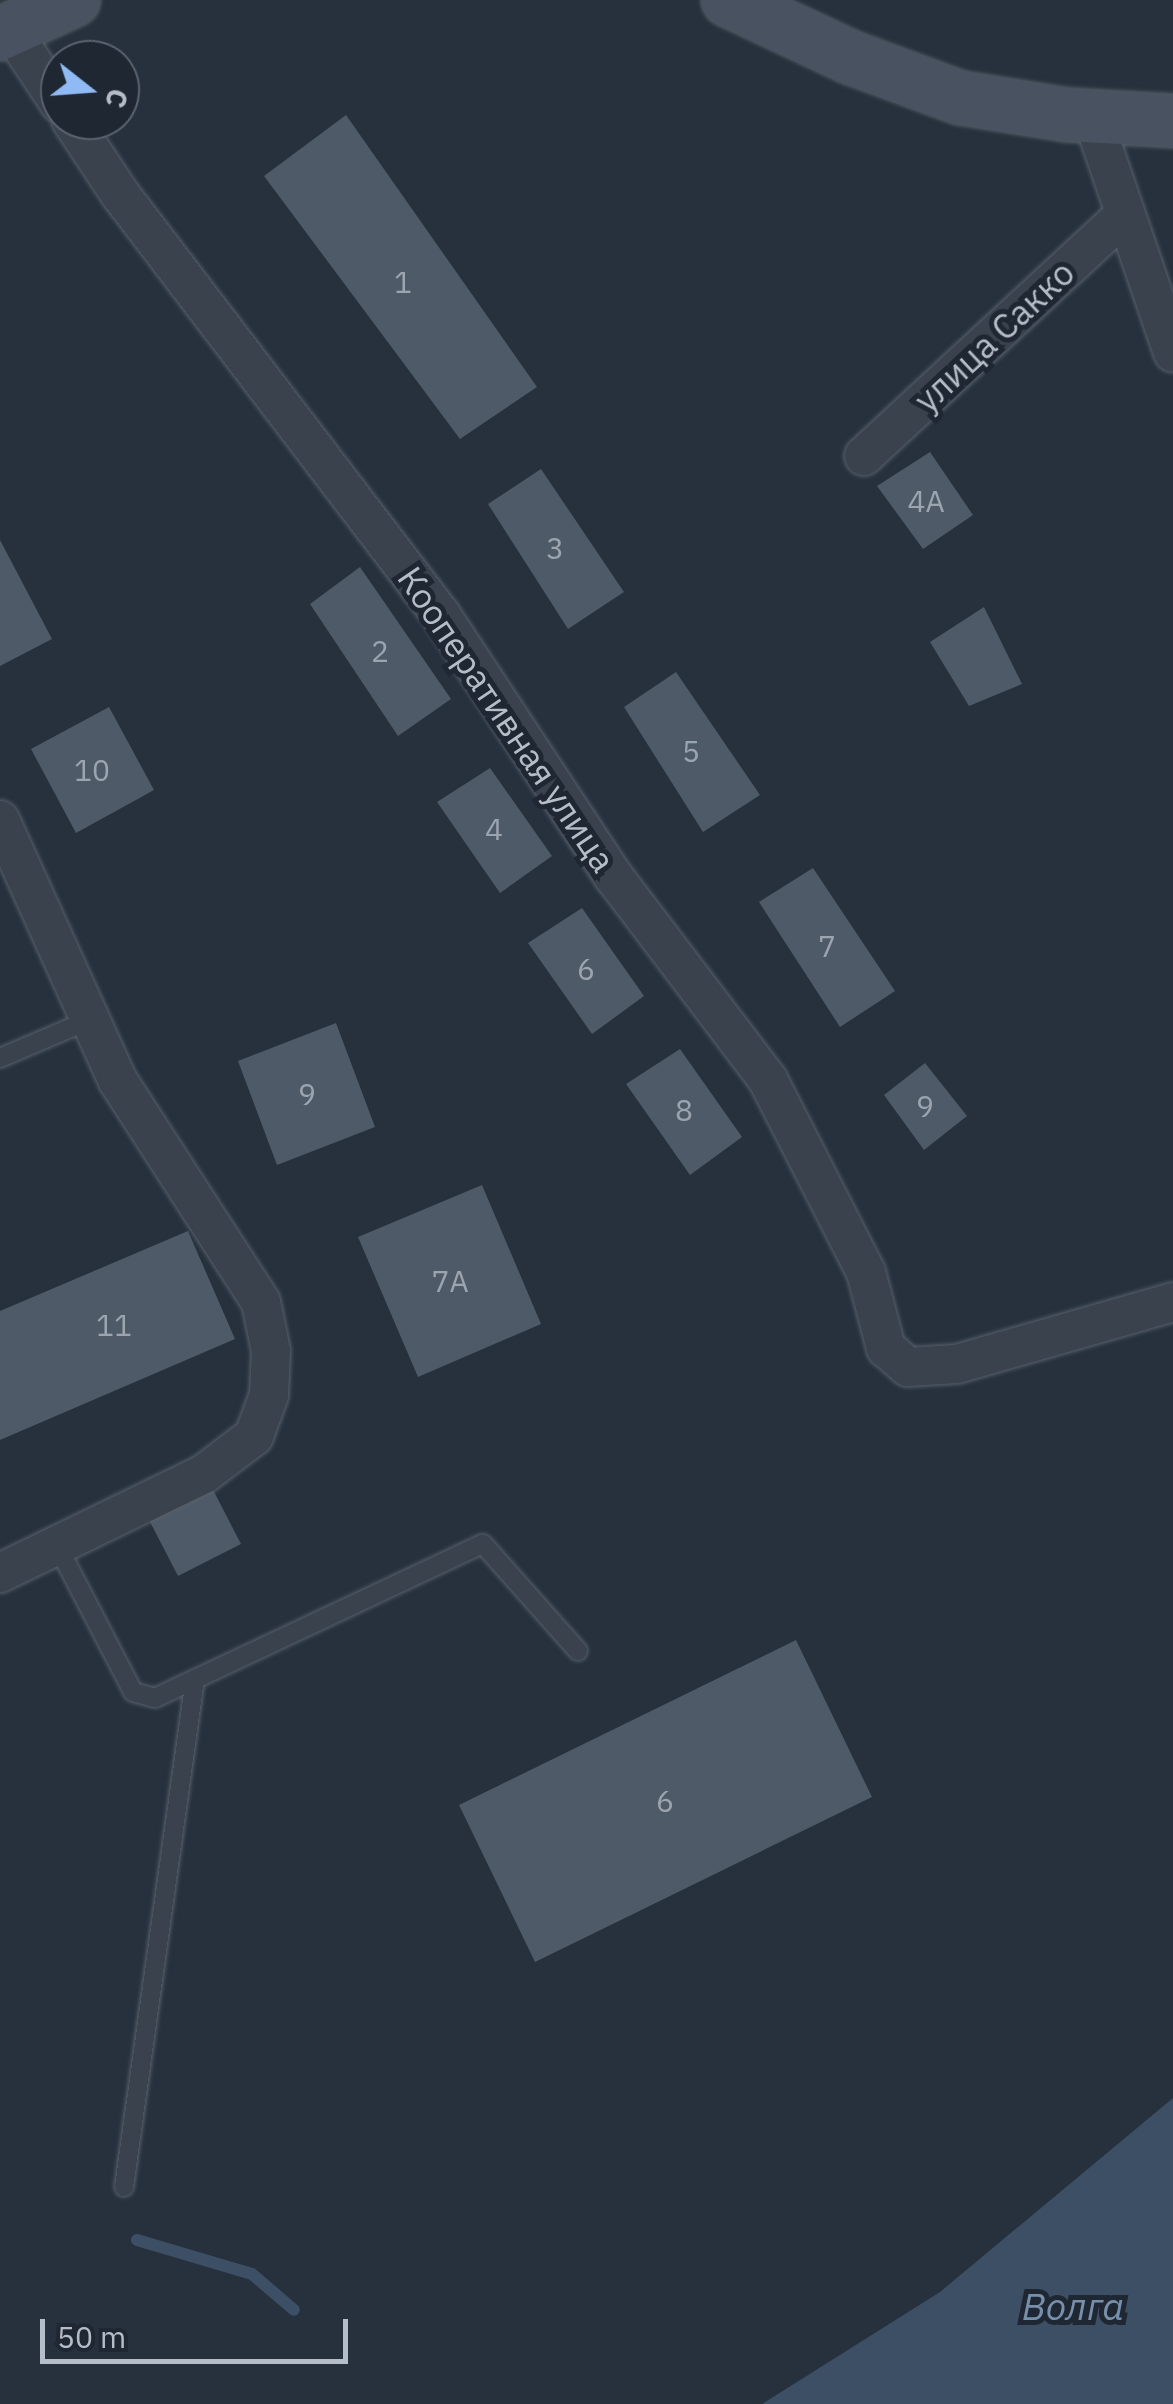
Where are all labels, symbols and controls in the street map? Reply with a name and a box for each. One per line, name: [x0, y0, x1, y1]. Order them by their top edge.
north arrow: [40, 40, 140, 140]
text: С: [97, 84, 138, 112]
street label: улица Сакко: [905, 251, 1083, 421]
house number: 1: [394, 264, 412, 300]
house number: 4А: [907, 483, 945, 519]
house number: 3: [546, 530, 564, 566]
street label: Кооперативная улица: [389, 558, 625, 880]
house number: 2: [371, 633, 389, 669]
house number: 5: [682, 733, 700, 769]
house number: 10: [74, 752, 110, 788]
house number: 4: [485, 811, 503, 847]
house number: 7: [818, 928, 836, 964]
house number: 6: [577, 951, 595, 987]
house number: 9: [298, 1076, 316, 1112]
house number: 9: [916, 1088, 934, 1124]
house number: 8: [675, 1092, 693, 1128]
house number: 7А: [431, 1263, 469, 1299]
house number: 11: [96, 1307, 132, 1343]
house number: 6: [656, 1783, 674, 1819]
water label: Волга: [1022, 2283, 1124, 2329]
scale bar: [45, 2299, 352, 2361]
text: 50 m: [57, 2317, 126, 2356]

